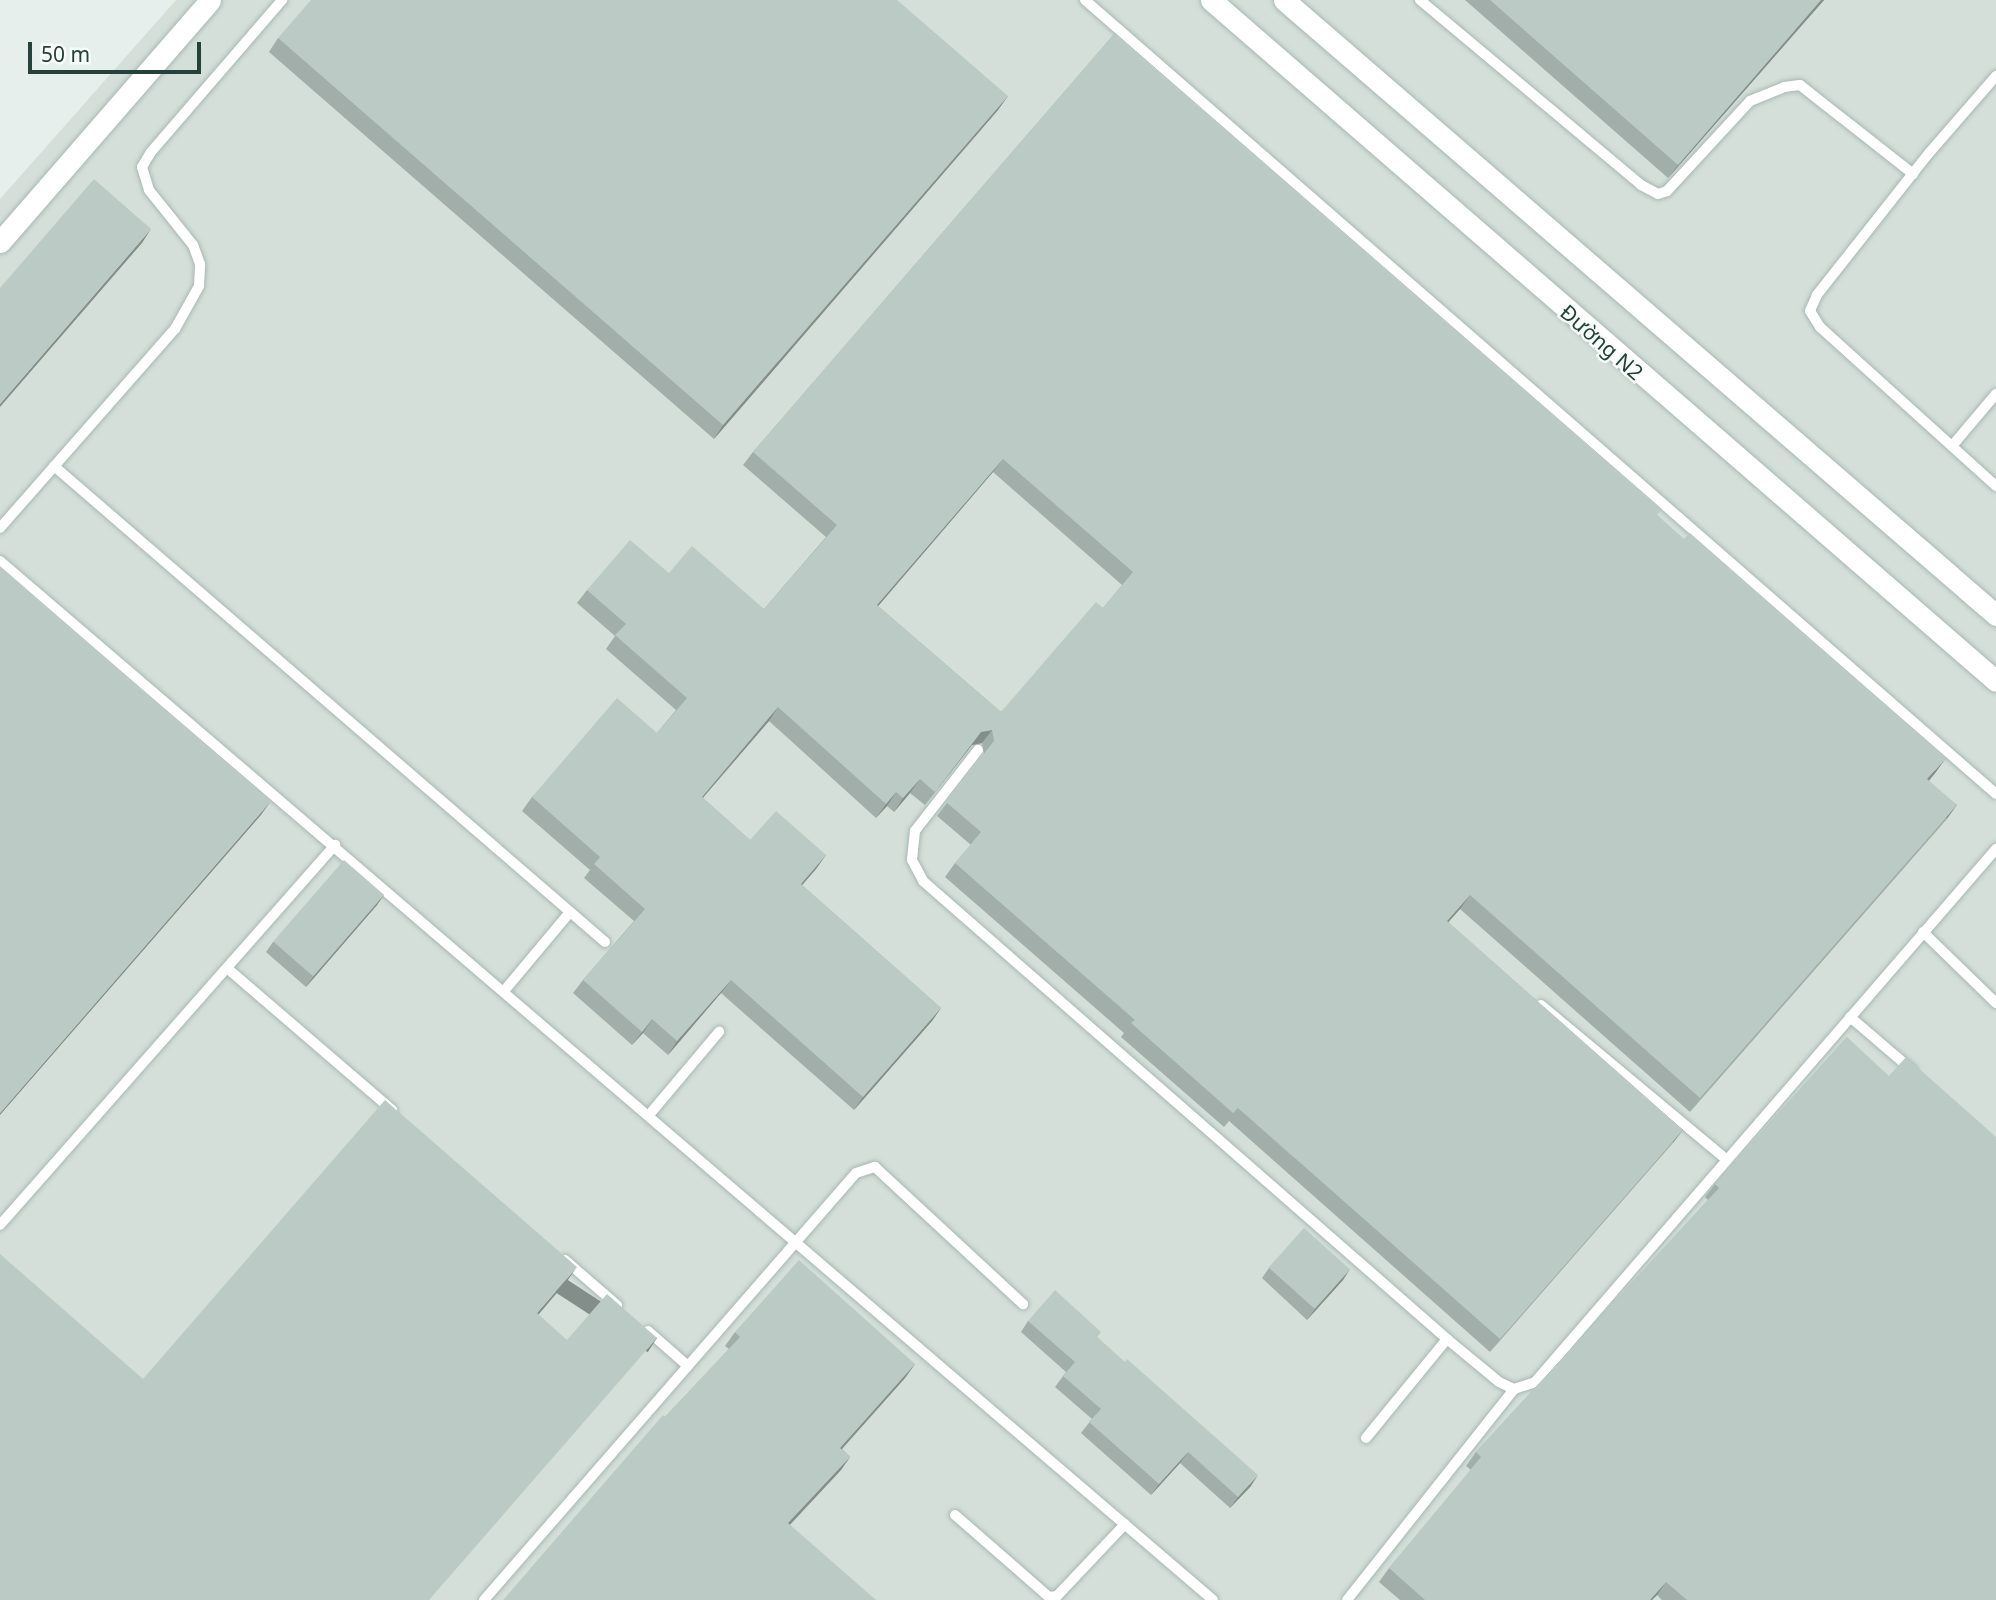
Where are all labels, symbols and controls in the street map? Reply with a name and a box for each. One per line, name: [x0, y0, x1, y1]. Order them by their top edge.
scale bar: [32, 28, 205, 72]
text: 50 m: [41, 40, 90, 68]
street label: Đường N2: [1555, 299, 1649, 385]

